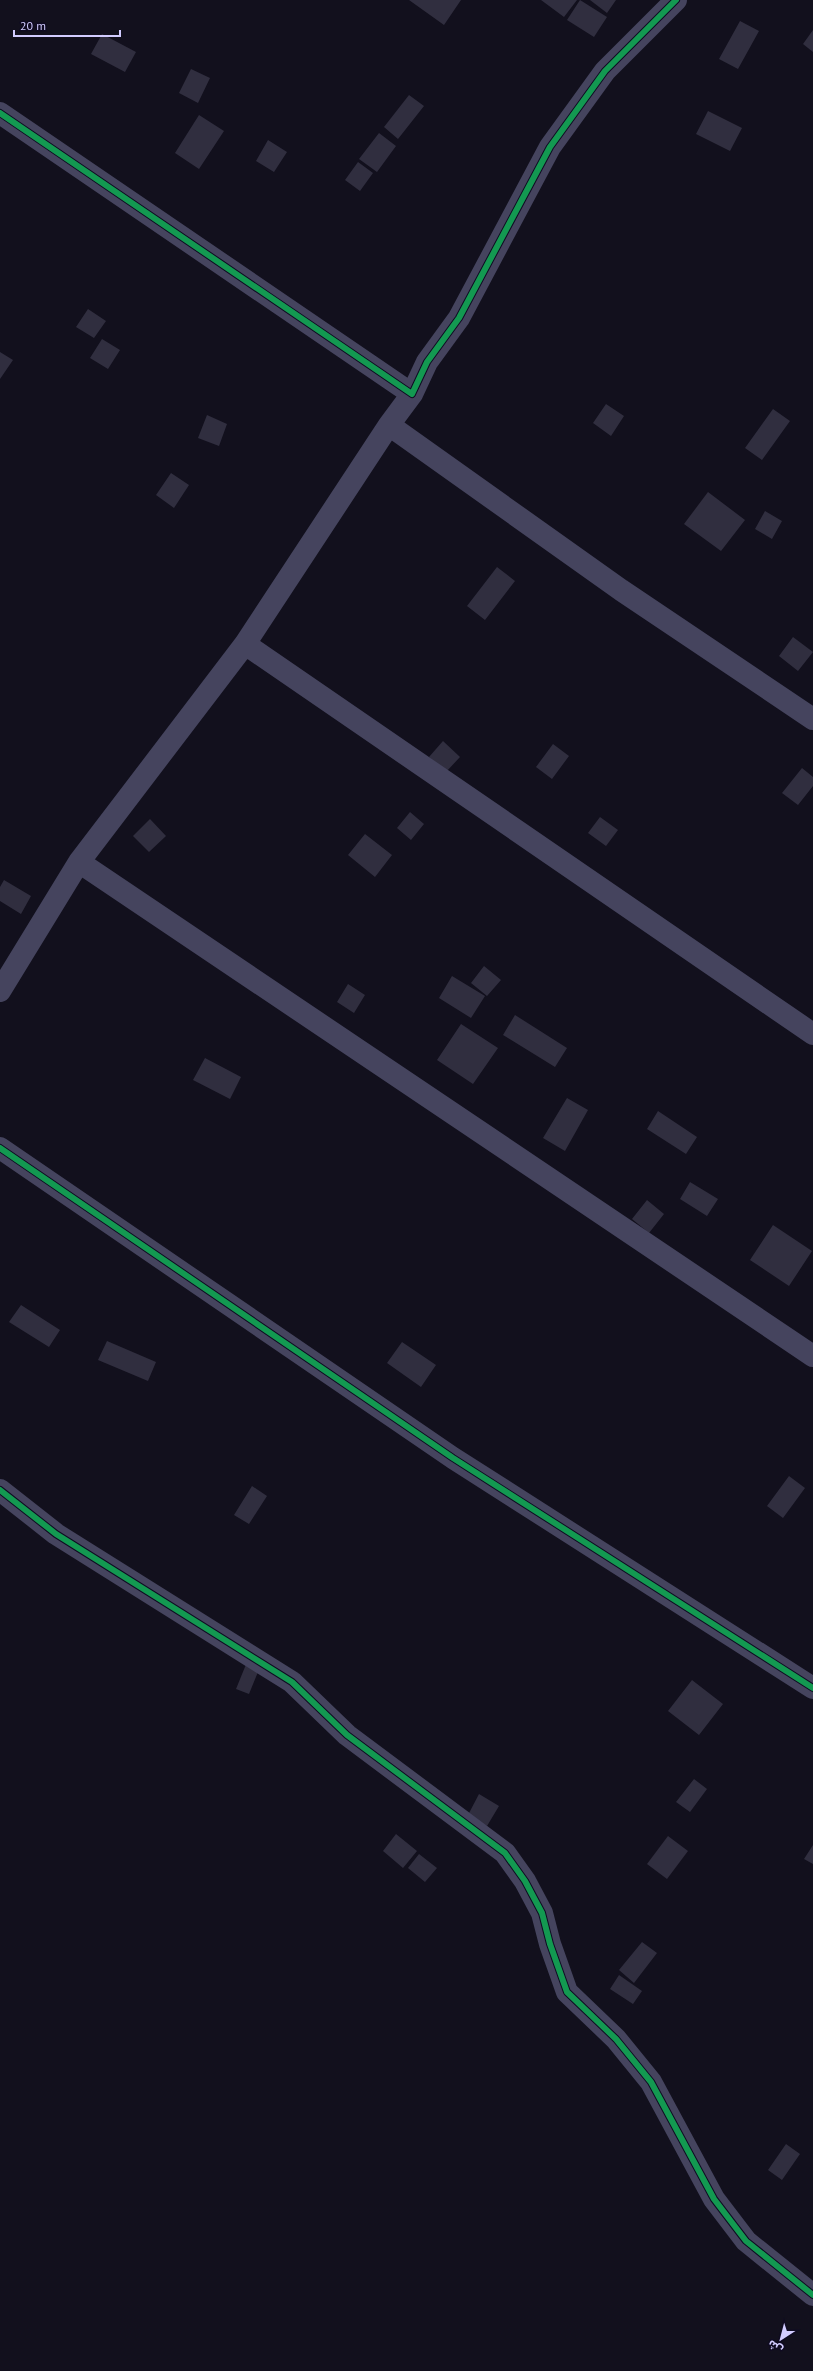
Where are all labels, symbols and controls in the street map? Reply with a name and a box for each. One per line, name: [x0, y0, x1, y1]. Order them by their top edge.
scale bar: [14, 12, 120, 38]
text: 20 m: [20, 18, 46, 33]
north arrow: [761, 2319, 801, 2359]
text: ش: [765, 2337, 785, 2357]

